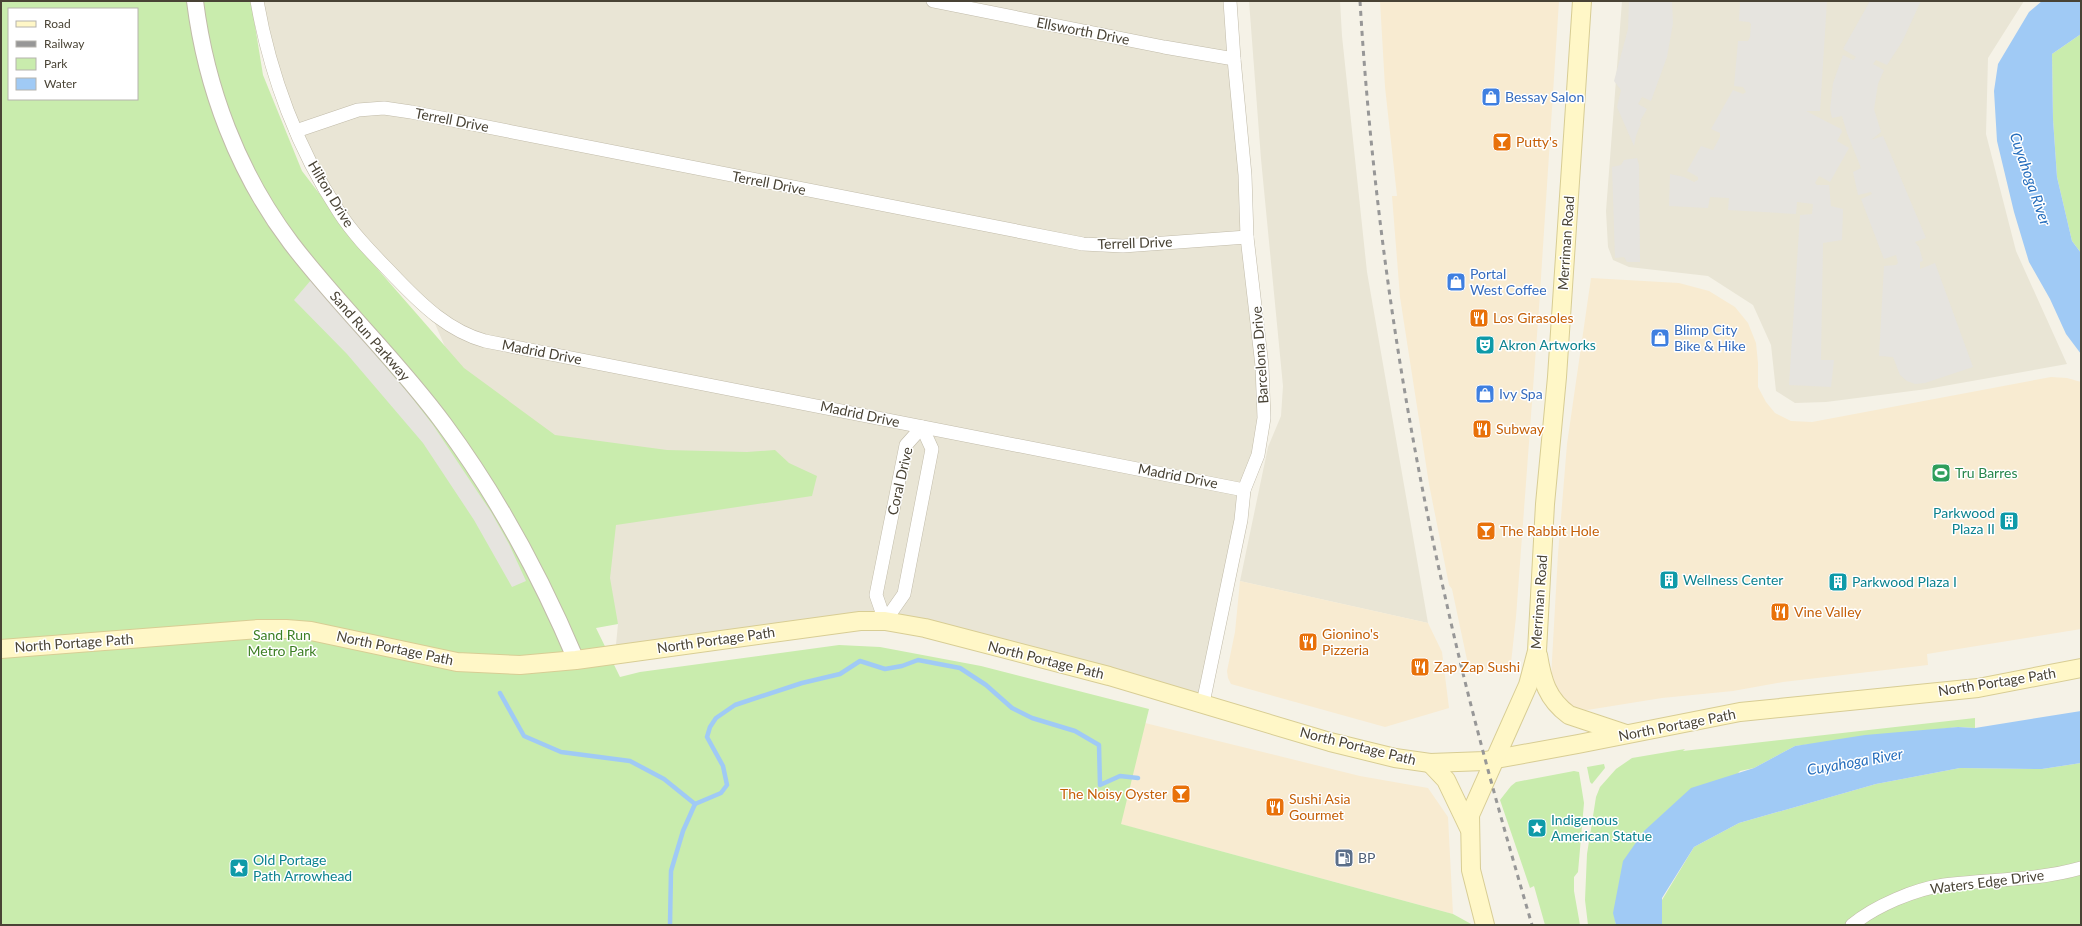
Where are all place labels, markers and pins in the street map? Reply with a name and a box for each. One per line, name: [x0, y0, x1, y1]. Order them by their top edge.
shop icon: Bessay Salon: [1480, 86, 1502, 108]
place label: Bessay Salon: [1505, 88, 1584, 105]
bar icon: Putty's: [1491, 131, 1513, 153]
place label: Putty's: [1516, 133, 1558, 150]
place label: Portal West Coffee: [1470, 265, 1547, 298]
shop icon: Portal West Coffee: [1445, 271, 1467, 293]
restaurant icon: Los Girasoles: [1468, 307, 1490, 329]
place label: Los Girasoles: [1493, 309, 1574, 326]
place label: Blimp City Bike & Hike: [1674, 321, 1746, 354]
shop icon: Blimp City Bike & Hike: [1649, 327, 1671, 349]
theatre icon: Akron Artworks: [1474, 334, 1496, 356]
place label: Akron Artworks: [1499, 336, 1596, 353]
shop icon: Ivy Spa: [1474, 383, 1496, 405]
place label: Ivy Spa: [1499, 385, 1543, 402]
restaurant icon: Subway: [1471, 418, 1493, 440]
place label: Subway: [1496, 420, 1545, 437]
sports icon: Tru Barres: [1930, 462, 1952, 484]
place label: Tru Barres: [1955, 464, 2017, 481]
place label: Parkwood Plaza II: [1933, 504, 1995, 537]
building icon: Parkwood Plaza II: [1998, 510, 2020, 532]
bar icon: The Rabbit Hole: [1475, 520, 1497, 542]
place label: The Rabbit Hole: [1500, 522, 1599, 539]
building icon: Wellness Center: [1658, 569, 1680, 591]
place label: Wellness Center: [1683, 571, 1783, 588]
building icon: Parkwood Plaza I: [1827, 571, 1849, 593]
place label: Parkwood Plaza I: [1852, 573, 1957, 590]
restaurant icon: Vine Valley: [1769, 601, 1791, 623]
place label: Vine Valley: [1794, 603, 1862, 620]
place label: Gionino's Pizzeria: [1322, 625, 1379, 658]
restaurant icon: Gionino's Pizzeria: [1297, 631, 1319, 653]
restaurant icon: Zap Zap Sushi: [1409, 656, 1431, 678]
place label: Zap Zap Sushi: [1434, 658, 1520, 675]
bar icon: The Noisy Oyster: [1170, 783, 1192, 805]
place label: The Noisy Oyster: [1060, 785, 1167, 802]
place label: Sushi Asia Gourmet: [1289, 790, 1351, 823]
restaurant icon: Sushi Asia Gourmet: [1264, 796, 1286, 818]
place label: Indigenous American Statue: [1551, 811, 1652, 844]
place icon: Indigenous American Statue: [1526, 817, 1548, 839]
fuel station icon: BP: [1333, 847, 1355, 869]
place label: BP: [1358, 849, 1375, 866]
place label: Old Portage Path Arrowhead: [253, 851, 352, 884]
place icon: Old Portage Path Arrowhead: [228, 857, 250, 879]

